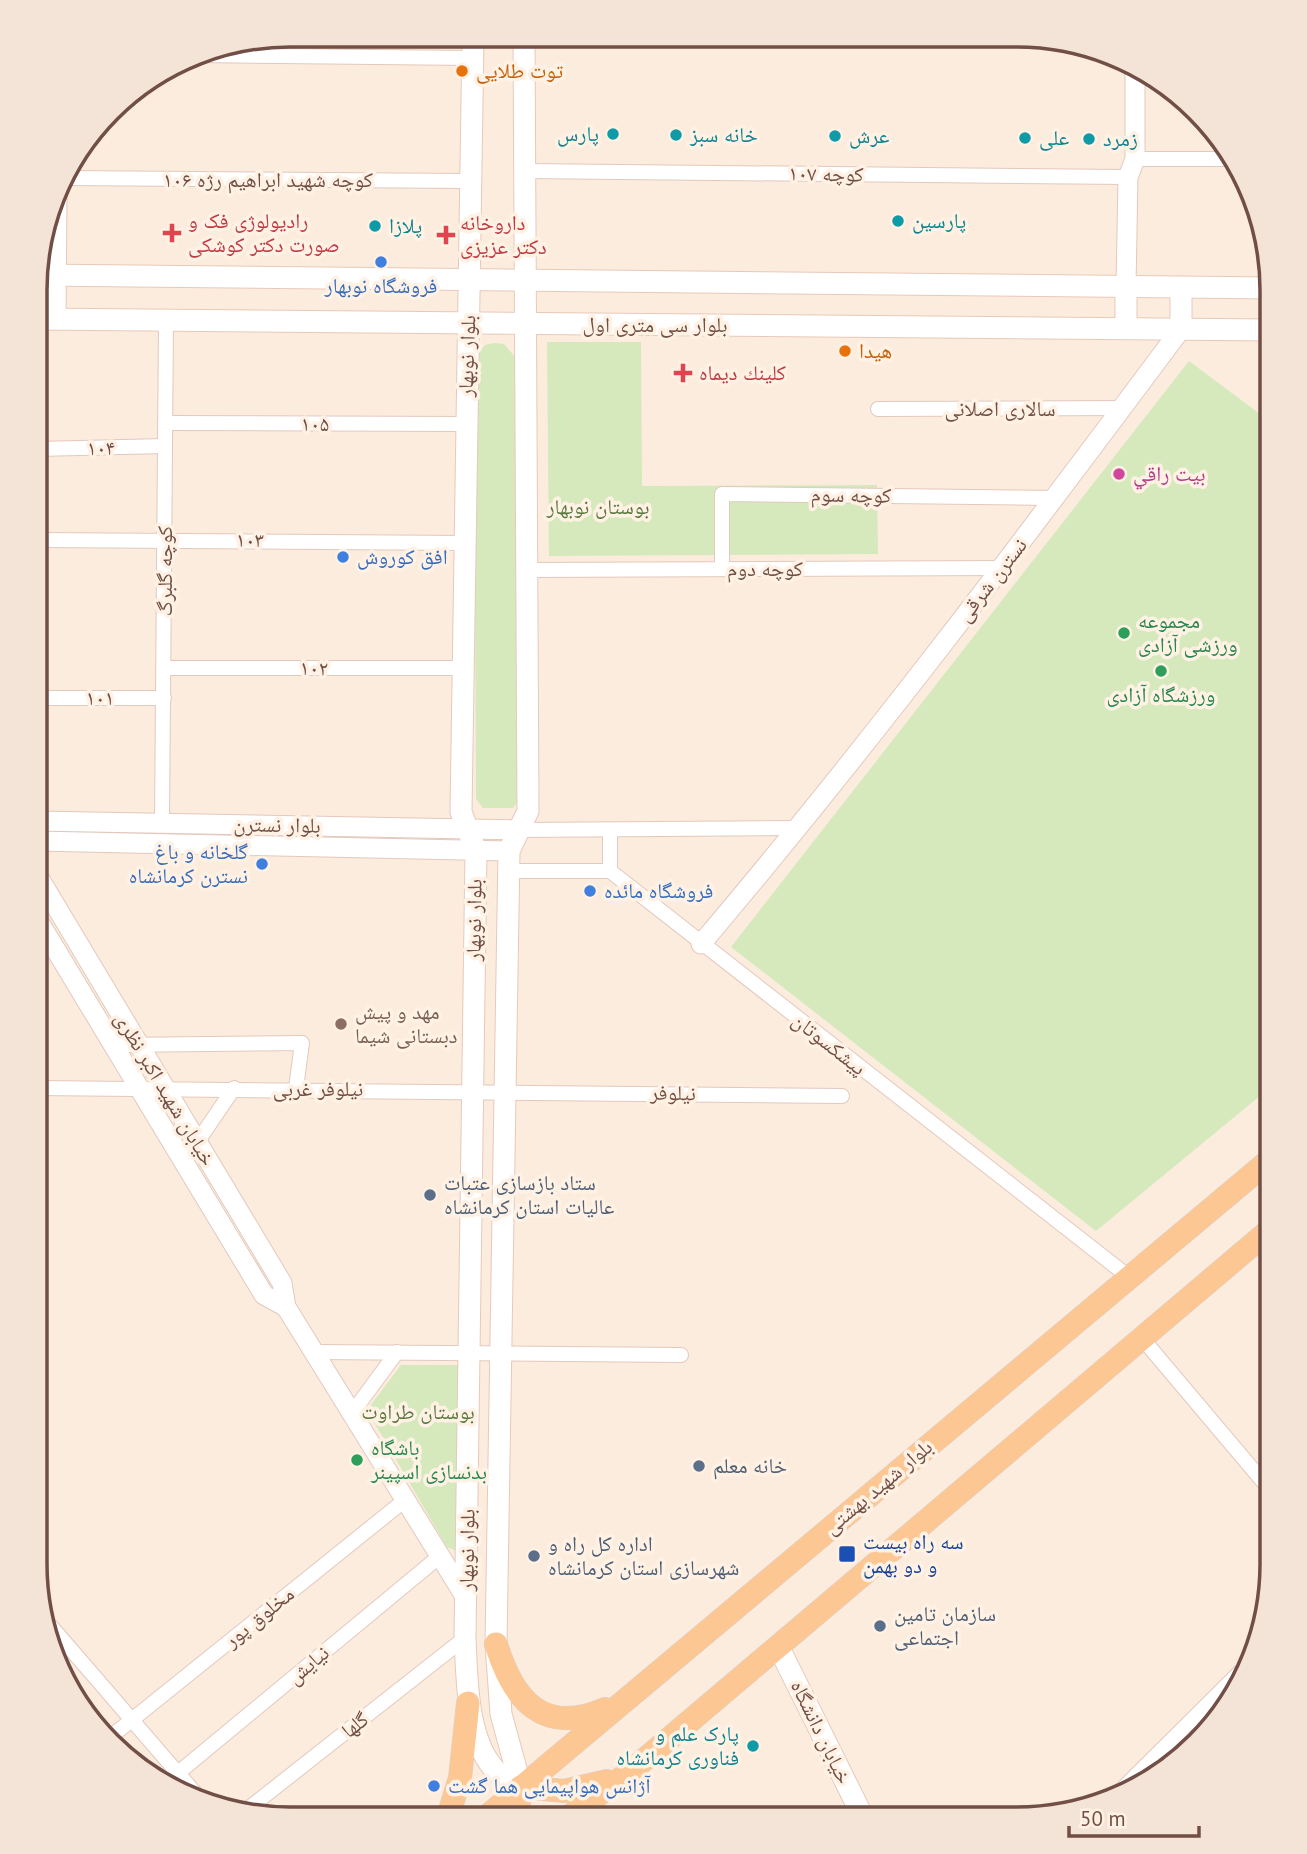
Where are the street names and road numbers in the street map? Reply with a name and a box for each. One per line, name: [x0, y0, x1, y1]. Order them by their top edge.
street label: کوچه ۱۰۷: [788, 159, 864, 188]
street label: کوچه شهید ابراهیم رژه ۱۰۶: [163, 166, 373, 194]
street label: بلوار سی متری اول: [583, 311, 727, 338]
street label: بلوار نوبهار: [452, 314, 481, 399]
street label: سالاری اصلانی: [944, 395, 1056, 422]
street label: ۱۰۵: [301, 410, 329, 437]
street label: ۱۰۴: [87, 434, 115, 461]
street label: کوچه سوم: [810, 480, 892, 510]
street label: کوچه گلبرگ: [151, 525, 178, 616]
street label: ۱۰۳: [236, 526, 264, 553]
street label: نسترن شرقی: [950, 532, 1033, 627]
street label: کوچه دوم: [727, 555, 803, 583]
street label: ۱۰۲: [300, 654, 328, 681]
street label: ۱۰۱: [86, 684, 114, 711]
street label: بلوار نسترن: [233, 810, 321, 839]
street label: بلوار نوبهار: [459, 879, 488, 962]
street label: پیشکسوتان: [787, 1006, 872, 1081]
street label: خیابان شهید اکبر نظری: [109, 1007, 222, 1171]
street label: نیلوفر غربی: [273, 1075, 363, 1102]
street label: نیلوفر: [649, 1079, 696, 1106]
street label: بلوار شهید بهشتی: [818, 1433, 938, 1540]
street label: بلوار نوبهار: [452, 1509, 481, 1592]
street label: مخلوق پور: [217, 1580, 299, 1654]
street label: نیایش: [281, 1639, 334, 1690]
street label: خیابان دانشگاه: [785, 1675, 858, 1788]
street label: گلها: [336, 1705, 374, 1744]

